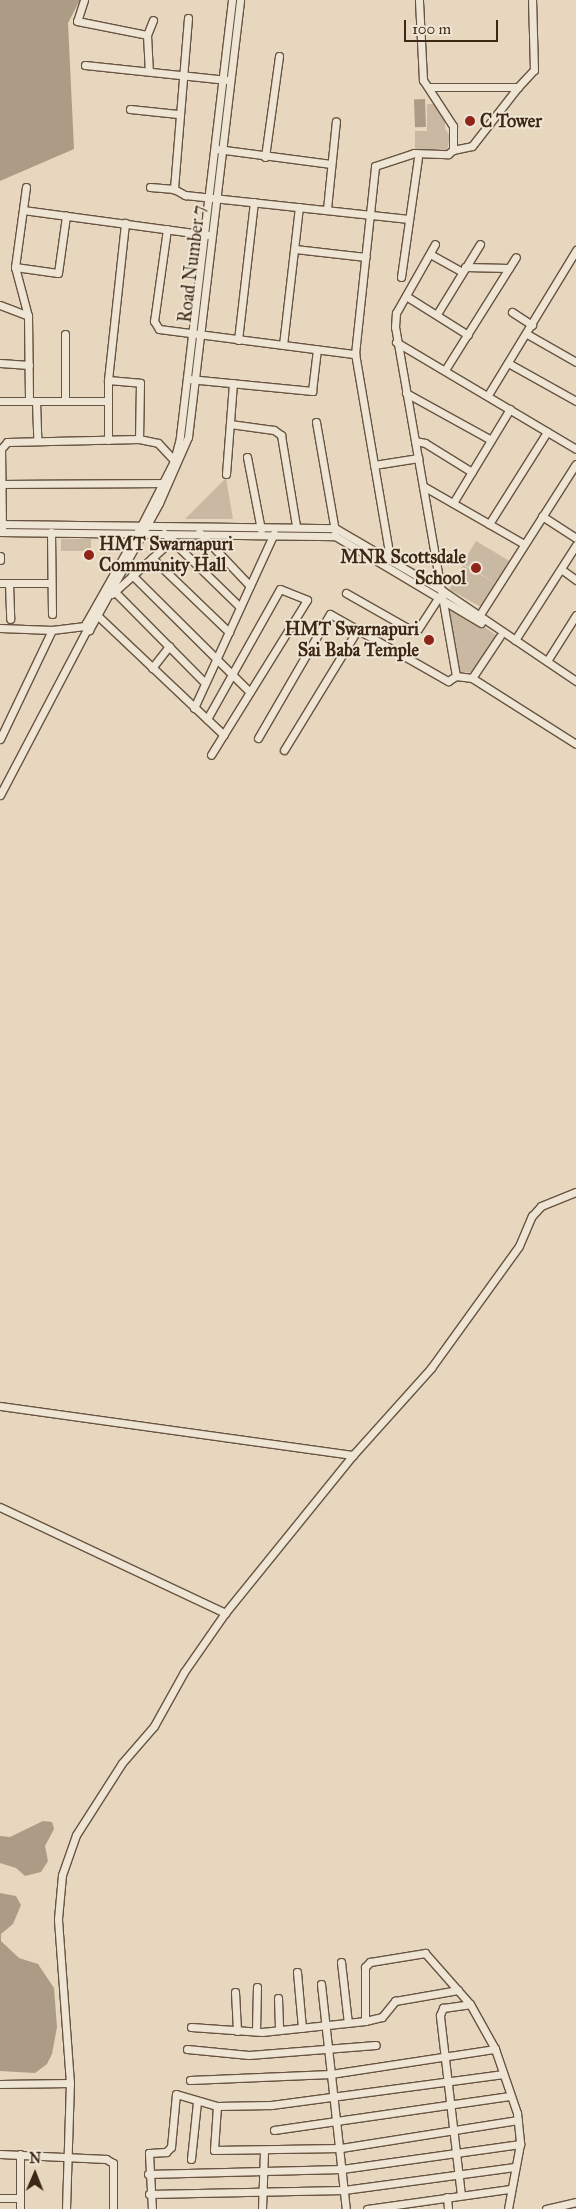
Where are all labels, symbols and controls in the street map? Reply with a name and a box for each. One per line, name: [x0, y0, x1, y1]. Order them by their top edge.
scale bar: [406, 10, 500, 42]
text: 100 m: [412, 20, 451, 38]
place label: C Tower: [480, 110, 542, 132]
marker: C Tower: [464, 115, 476, 127]
street label: Road Number 7: [174, 204, 210, 324]
place label: HMT Swarnapuri Community Hall: [99, 534, 233, 576]
place label: MNR Scottsdale School: [340, 547, 466, 590]
marker: HMT Swarnapuri Community Hall: [83, 549, 95, 561]
marker: MNR Scottsdale School: [470, 562, 482, 574]
place label: HMT Swarnapuri Sai Baba Temple: [285, 619, 419, 662]
marker: HMT Swarnapuri Sai Baba Temple: [423, 634, 435, 646]
north arrow: [10, 2149, 60, 2199]
text: N: [29, 2150, 41, 2167]

